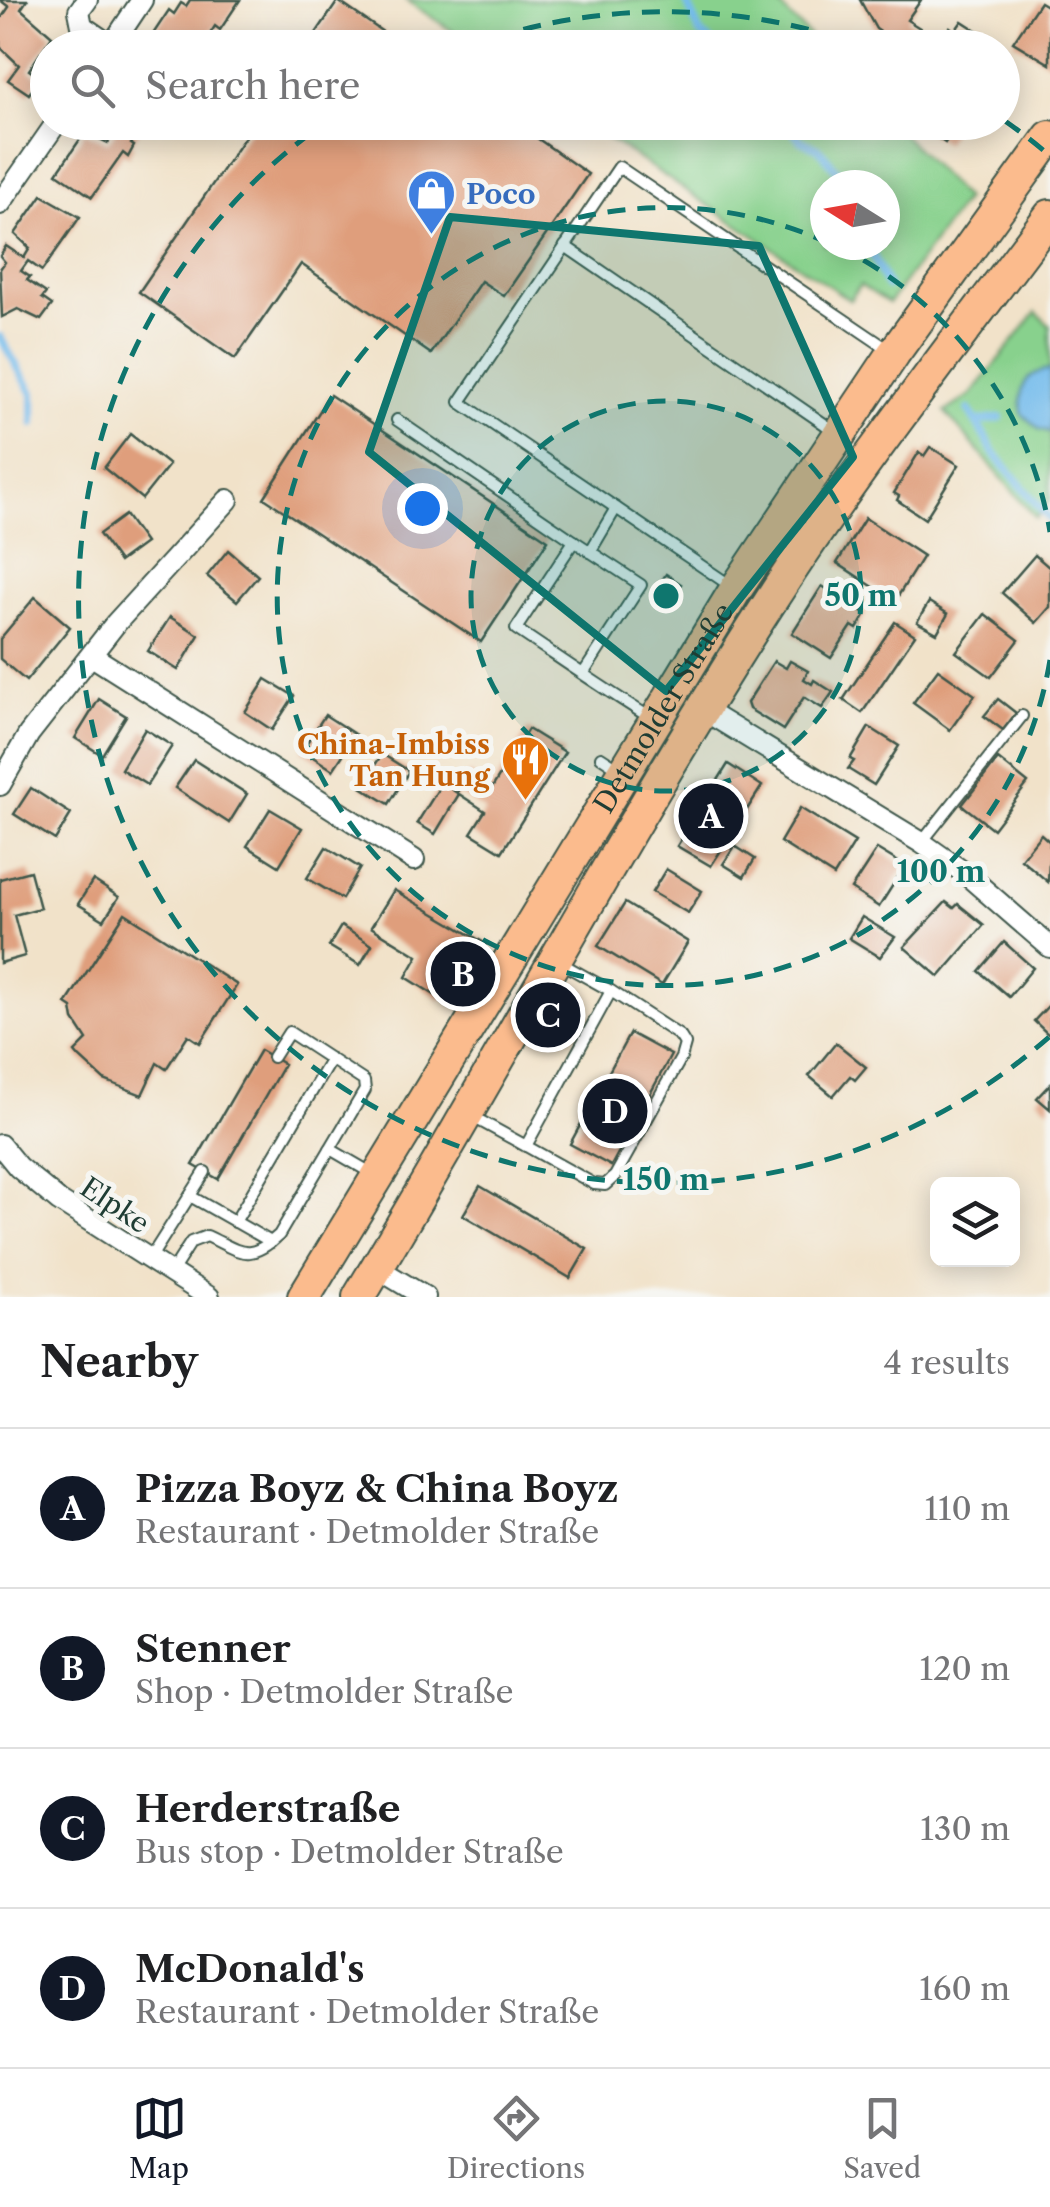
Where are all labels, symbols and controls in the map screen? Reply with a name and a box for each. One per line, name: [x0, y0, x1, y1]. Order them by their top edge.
search box: [30, 30, 1020, 140]
icon: search: [65, 58, 120, 113]
text: Search here: [145, 62, 360, 109]
shop icon: Poco: [405, 168, 457, 236]
north arrow: [810, 170, 900, 260]
place label: Poco: [466, 177, 536, 211]
your location: [397, 483, 448, 534]
text: 50 m: [824, 577, 898, 614]
centre of rings: [648, 578, 684, 614]
street label: Detmolder Straße: [586, 597, 740, 819]
place label: China-Imbiss Tan Hung: [297, 727, 491, 793]
restaurant icon: China-Imbiss Tan Hung: [499, 734, 551, 802]
pin: A: [678, 778, 744, 854]
text: 100 m: [897, 853, 986, 890]
pin: B: [430, 936, 496, 1012]
pin: C: [516, 978, 580, 1052]
pin: D: [582, 1074, 648, 1148]
text: 150 m: [623, 1161, 709, 1198]
street label: Elpke: [74, 1170, 156, 1240]
map controls: [930, 1177, 1020, 1267]
button: layers: [930, 1177, 1020, 1267]
text: Nearby: [40, 1336, 198, 1388]
text: 4 results: [884, 1343, 1010, 1382]
text: Pizza Boyz & China Boyz: [135, 1465, 619, 1512]
text: A: [60, 1489, 85, 1528]
text: 110 m: [924, 1489, 1010, 1528]
text: Restaurant · Detmolder Straße: [135, 1512, 599, 1551]
text: Stenner: [135, 1625, 291, 1672]
text: B: [61, 1649, 84, 1688]
text: 120 m: [920, 1649, 1010, 1688]
text: Shop · Detmolder Straße: [135, 1672, 513, 1711]
text: Herderstraße: [135, 1785, 400, 1832]
text: C: [60, 1809, 85, 1848]
text: 130 m: [920, 1809, 1010, 1848]
text: Bus stop · Detmolder Straße: [135, 1832, 564, 1871]
text: McDonald's: [135, 1945, 365, 1992]
text: D: [59, 1969, 86, 2008]
text: 160 m: [919, 1969, 1010, 2008]
text: Restaurant · Detmolder Straße: [135, 1992, 599, 2031]
tab: Map: [129, 2091, 189, 2185]
tab: Directions: [447, 2091, 585, 2185]
tab: Saved: [843, 2091, 921, 2185]

